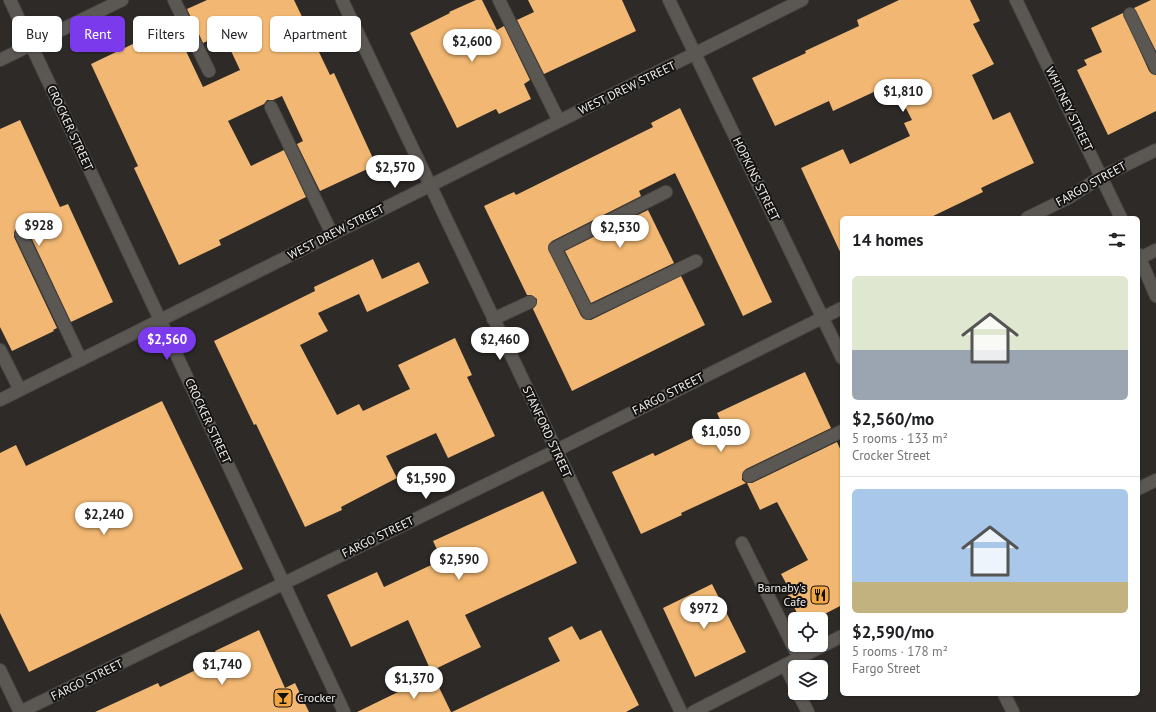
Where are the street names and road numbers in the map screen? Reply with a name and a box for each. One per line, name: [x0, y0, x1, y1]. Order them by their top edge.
street label: WEST DREW STREET: [576, 57, 678, 118]
street label: WHITNEY STREET: [1043, 64, 1096, 154]
street label: CROCKER STREET: [44, 83, 97, 173]
street label: HOPKINS STREET: [730, 135, 783, 223]
street label: FARGO STREET: [1053, 158, 1129, 209]
street label: WEST DREW STREET: [285, 201, 387, 262]
street label: FARGO STREET: [629, 369, 706, 418]
street label: CROCKER STREET: [182, 376, 235, 466]
street label: STANFORD STREET: [520, 383, 575, 480]
street label: FARGO STREET: [339, 513, 417, 560]
street label: FARGO STREET: [48, 656, 126, 703]

